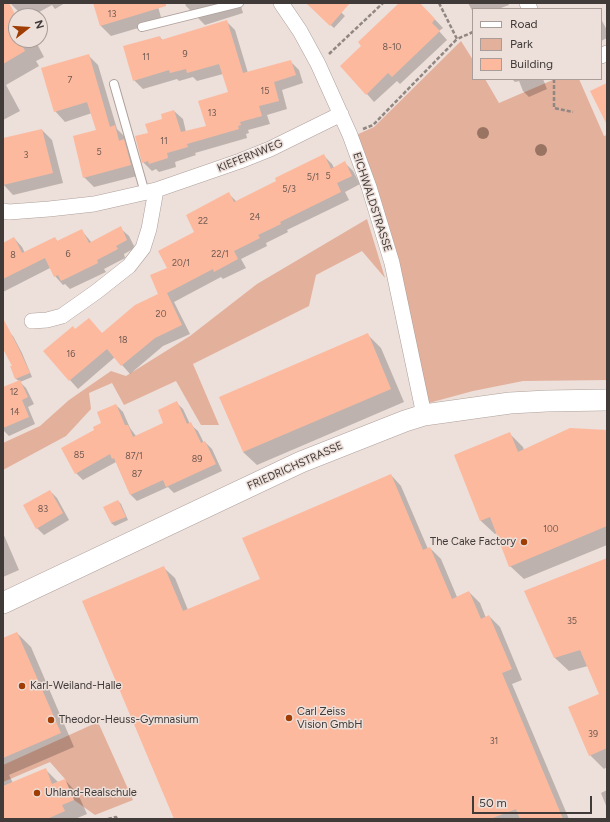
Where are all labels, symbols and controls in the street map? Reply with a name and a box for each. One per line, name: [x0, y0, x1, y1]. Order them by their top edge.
north arrow: [8, 8, 48, 48]
legend: [472, 8, 602, 80]
house number: 13: [108, 9, 116, 19]
text: Road: [510, 17, 538, 31]
text: N: [32, 19, 46, 31]
text: Park: [510, 37, 533, 51]
house number: 8-10: [383, 42, 401, 52]
house number: 9: [182, 49, 188, 59]
house number: 11: [142, 52, 150, 62]
text: Building: [510, 57, 553, 71]
house number: 7: [68, 75, 72, 85]
house number: 15: [261, 86, 269, 96]
house number: 13: [208, 108, 216, 118]
house number: 11: [160, 136, 168, 146]
street label: KIEFERNWEG: [215, 137, 285, 175]
house number: 5: [96, 147, 102, 157]
house number: 3: [24, 150, 28, 160]
street label: EICHWALDSTRASSE: [350, 151, 394, 253]
house number: 5: [325, 171, 331, 181]
house number: 5/1: [307, 172, 319, 182]
house number: 5/3: [282, 184, 296, 194]
house number: 24: [250, 212, 260, 222]
house number: 22: [198, 216, 208, 226]
house number: 6: [65, 249, 71, 259]
house number: 22/1: [211, 249, 229, 259]
house number: 8: [10, 250, 16, 260]
house number: 20/1: [172, 258, 190, 268]
house number: 20: [156, 309, 166, 319]
house number: 18: [118, 335, 128, 345]
house number: 16: [67, 349, 75, 359]
house number: 12: [10, 387, 18, 397]
house number: 14: [10, 407, 20, 417]
street label: FRIEDRICHSTRASSE: [245, 439, 345, 493]
house number: 85: [74, 450, 84, 460]
house number: 87/1: [125, 451, 143, 461]
house number: 89: [192, 454, 202, 464]
house number: 87: [132, 469, 142, 479]
house number: 83: [38, 504, 48, 514]
house number: 100: [543, 524, 559, 534]
place label: The Cake Factory: [430, 535, 516, 549]
marker: The Cake Factory: [519, 537, 529, 547]
house number: 35: [567, 616, 577, 626]
place label: Karl-Weiland-Halle: [30, 679, 122, 693]
marker: Karl-Weiland-Halle: [17, 681, 27, 691]
place label: Carl Zeiss Vision GmbH: [297, 705, 363, 731]
place label: Theodor-Heuss-Gymnasium: [59, 713, 198, 727]
marker: Carl Zeiss Vision GmbH: [284, 713, 294, 723]
marker: Theodor-Heuss-Gymnasium: [46, 715, 56, 725]
house number: 39: [588, 729, 598, 739]
house number: 31: [490, 736, 498, 746]
place label: Uhland-Realschule: [45, 786, 137, 800]
marker: Uhland-Realschule: [32, 788, 42, 798]
scale bar: [474, 788, 594, 814]
text: 50 m: [479, 796, 507, 810]

